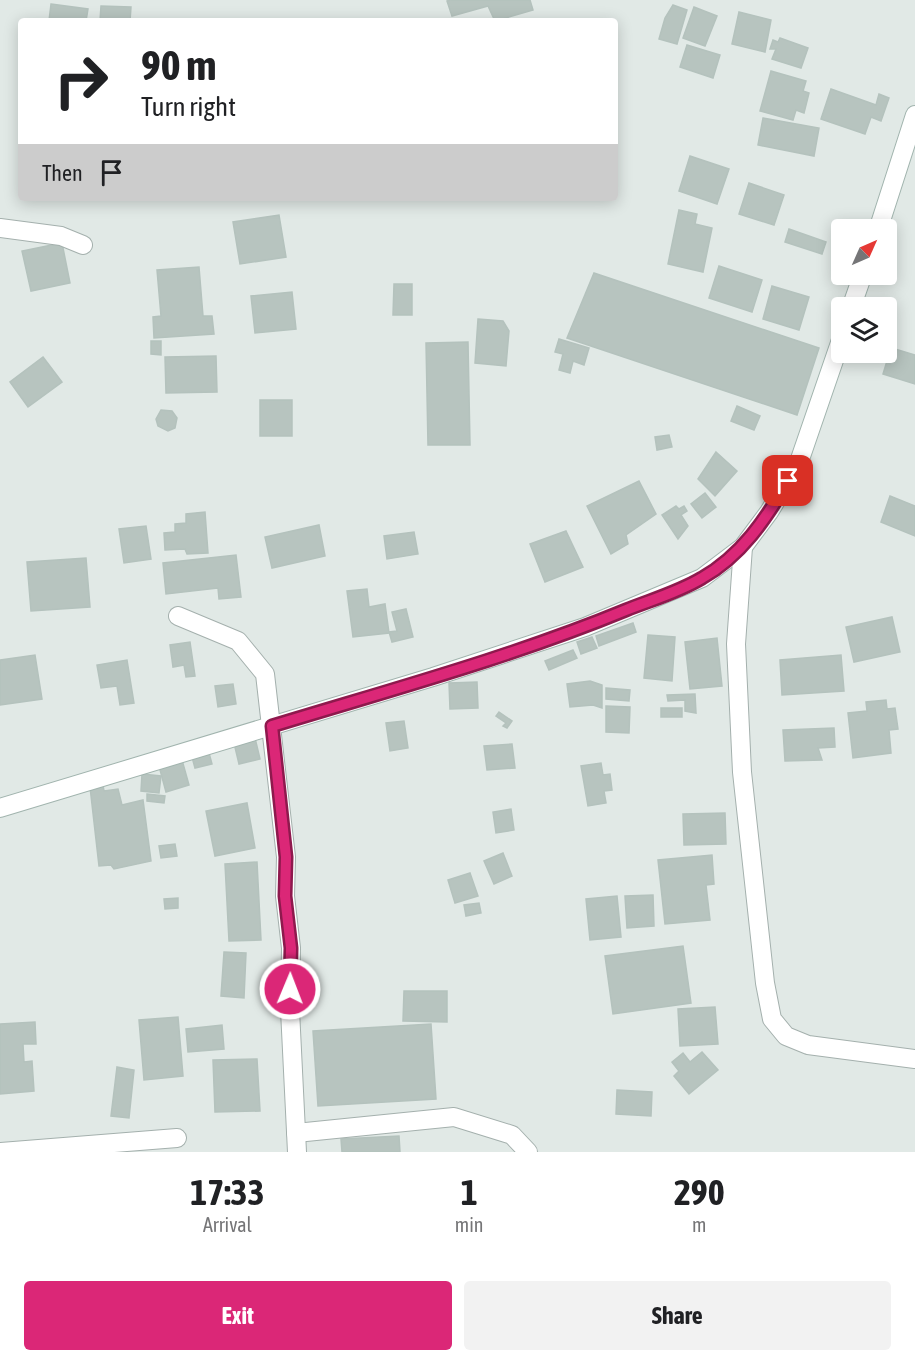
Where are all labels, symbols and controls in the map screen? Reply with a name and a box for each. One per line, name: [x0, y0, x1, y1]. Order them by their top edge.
text: 90 m: [141, 41, 216, 89]
icon: right: [42, 42, 120, 120]
text: Turn right: [141, 91, 236, 122]
icon: arrive: [95, 156, 128, 189]
text: Then: [42, 160, 83, 186]
north arrow: [831, 219, 897, 285]
map controls: [831, 219, 897, 363]
button: layers: [831, 297, 897, 363]
pin: [762, 455, 813, 506]
icon: arrive: [771, 464, 804, 497]
position arrow: [258, 957, 322, 1021]
text: 17:33: [190, 1171, 264, 1213]
text: 1: [461, 1171, 478, 1213]
text: 290: [674, 1171, 725, 1213]
text: Arrival: [203, 1213, 252, 1236]
text: min: [455, 1213, 484, 1236]
text: m: [692, 1213, 706, 1236]
button: Exit: [24, 1281, 452, 1350]
button: Share: [464, 1281, 891, 1350]

